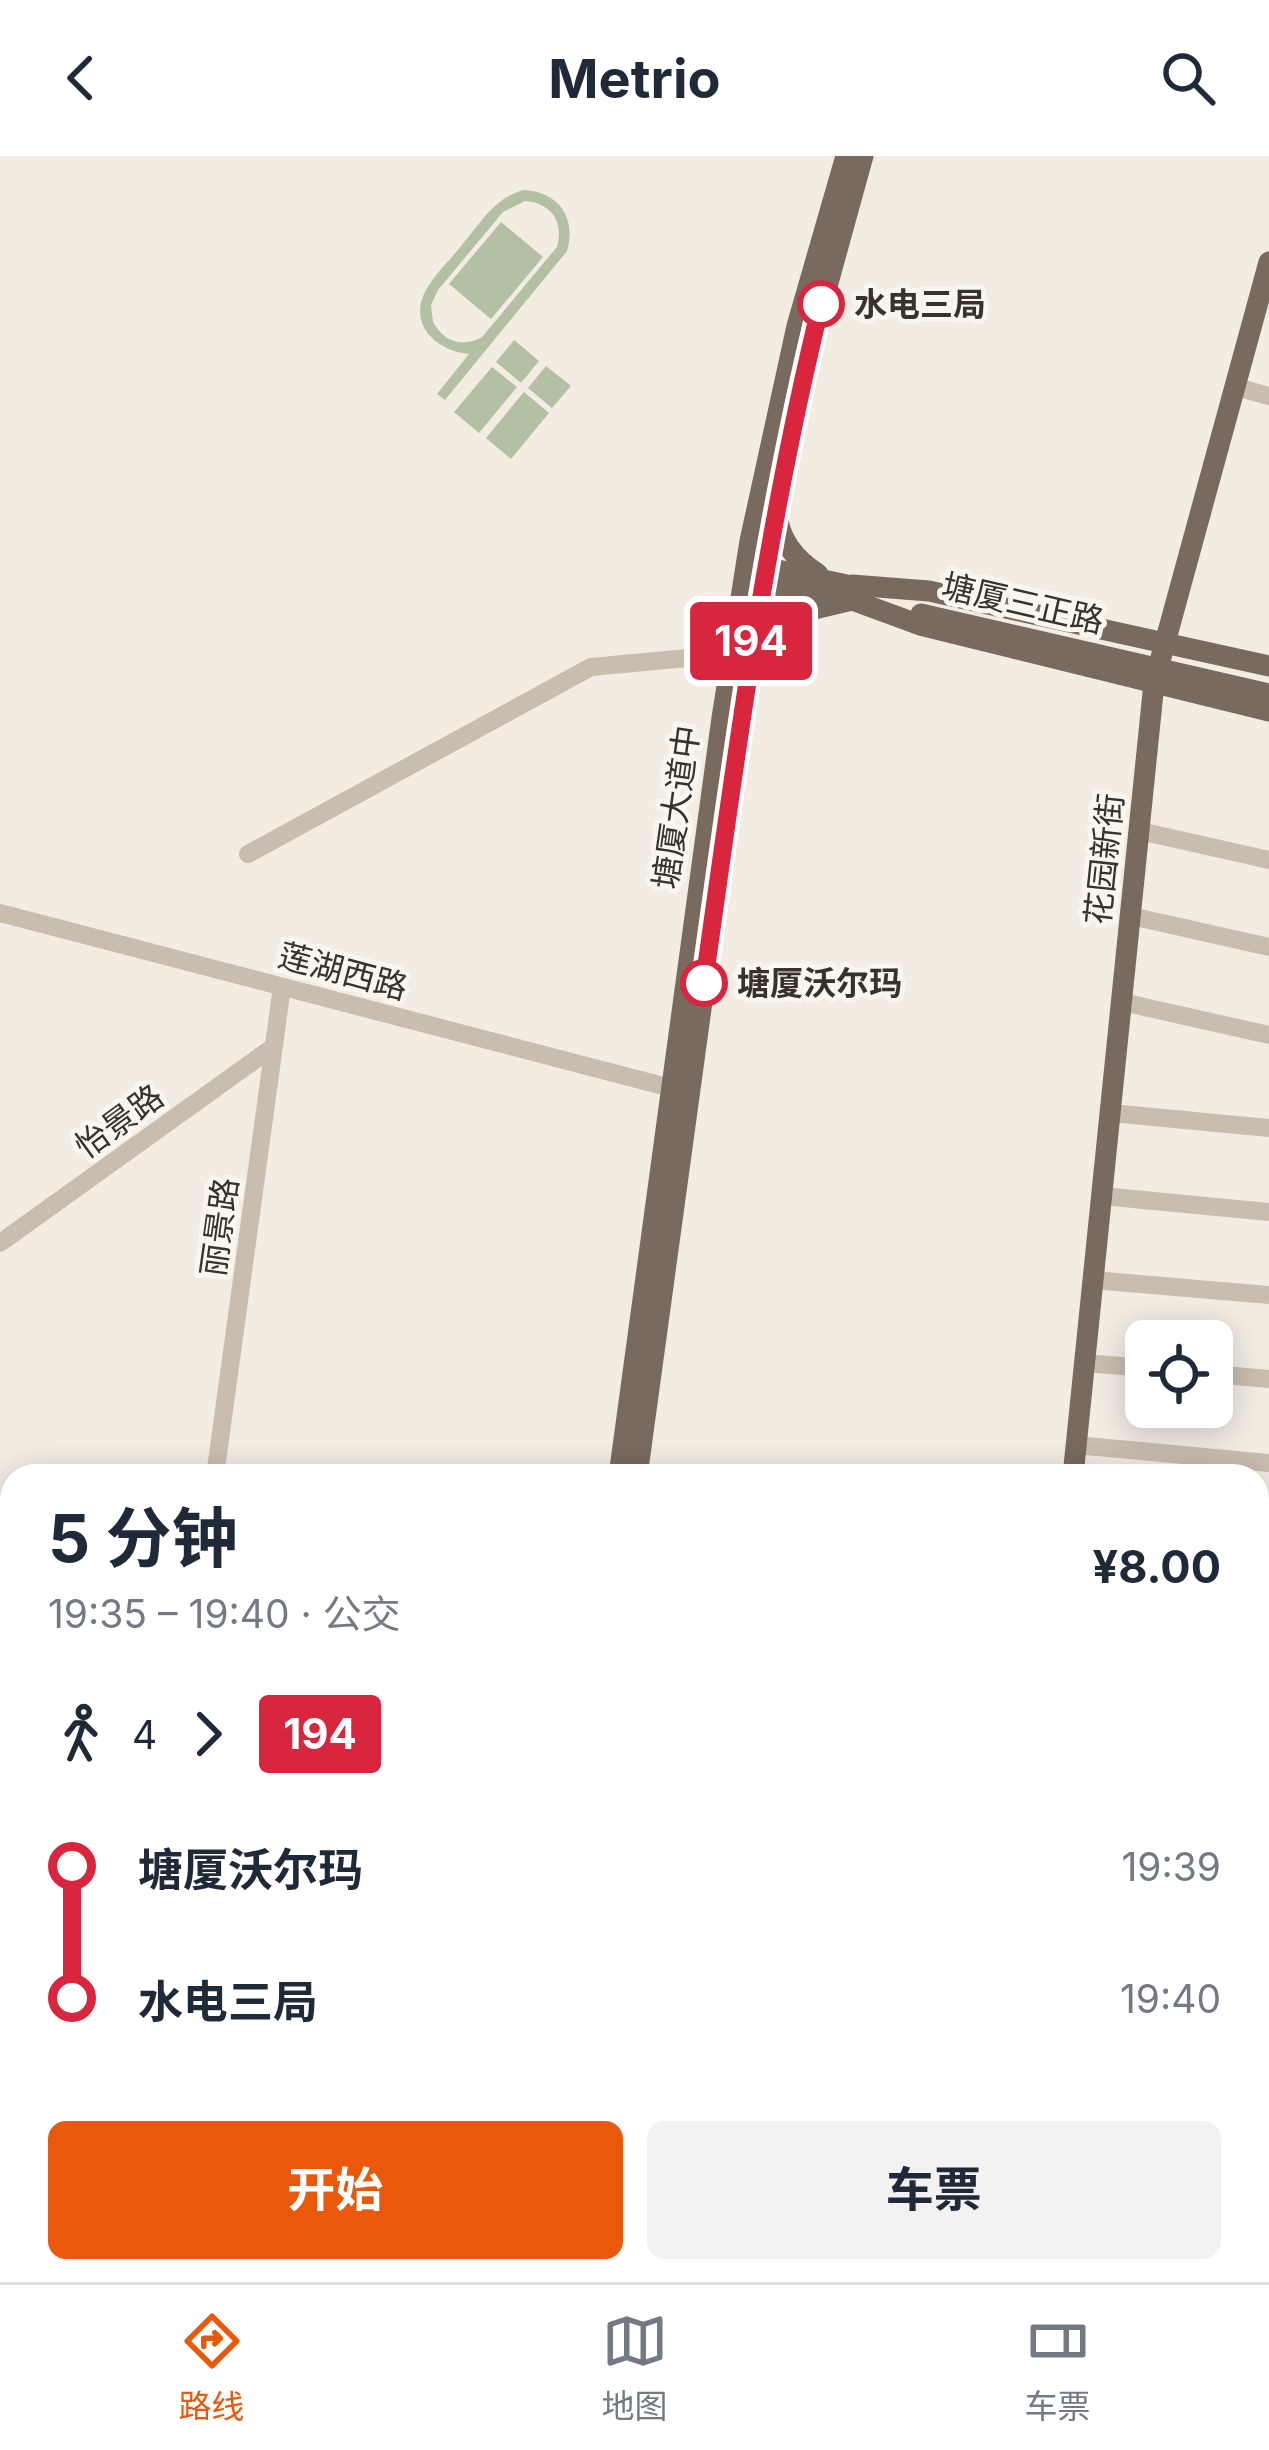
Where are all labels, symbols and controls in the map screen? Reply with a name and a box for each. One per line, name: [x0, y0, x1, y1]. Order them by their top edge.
icon: back: [48, 45, 114, 111]
icon: search: [1155, 45, 1221, 111]
text: Metrio: [548, 46, 721, 111]
marker: 水电三局: [799, 282, 843, 326]
place label: 水电三局: [854, 284, 986, 324]
street label: 塘厦三正路: [938, 565, 1108, 641]
line badge: 194: [682, 602, 820, 680]
text: 194: [714, 615, 788, 666]
street label: 塘厦大道中: [645, 723, 707, 891]
street label: 花园新街: [1077, 791, 1131, 927]
street label: 莲湖西路: [274, 935, 412, 1007]
marker: 塘厦沃尔玛: [682, 961, 726, 1005]
place label: 塘厦沃尔玛: [737, 963, 902, 1003]
street label: 怡景路: [67, 1076, 171, 1166]
street label: 丽景路: [192, 1175, 246, 1279]
map controls: [1125, 1320, 1233, 1428]
button: locate: [1125, 1320, 1233, 1428]
text: 5 分钟: [48, 1498, 238, 1578]
text: ¥8.00: [1093, 1539, 1221, 1594]
text: 19:35 – 19:40 · 公交: [48, 1590, 401, 1637]
icon: walk: [48, 1701, 114, 1767]
icon: forward: [175, 1701, 241, 1767]
text: 194: [283, 1708, 357, 1759]
text: 4: [132, 1711, 157, 1758]
text: 塘厦沃尔玛: [138, 1842, 363, 1897]
text: 19:39: [1121, 1843, 1221, 1890]
text: 水电三局: [138, 1974, 318, 2029]
text: 19:40: [1120, 1975, 1221, 2022]
button: 开始: [48, 2121, 623, 2259]
button: 车票: [647, 2121, 1221, 2259]
tab: 路线: [179, 2308, 245, 2428]
tab: 地图: [602, 2308, 668, 2428]
tab: 车票: [1025, 2308, 1091, 2428]

